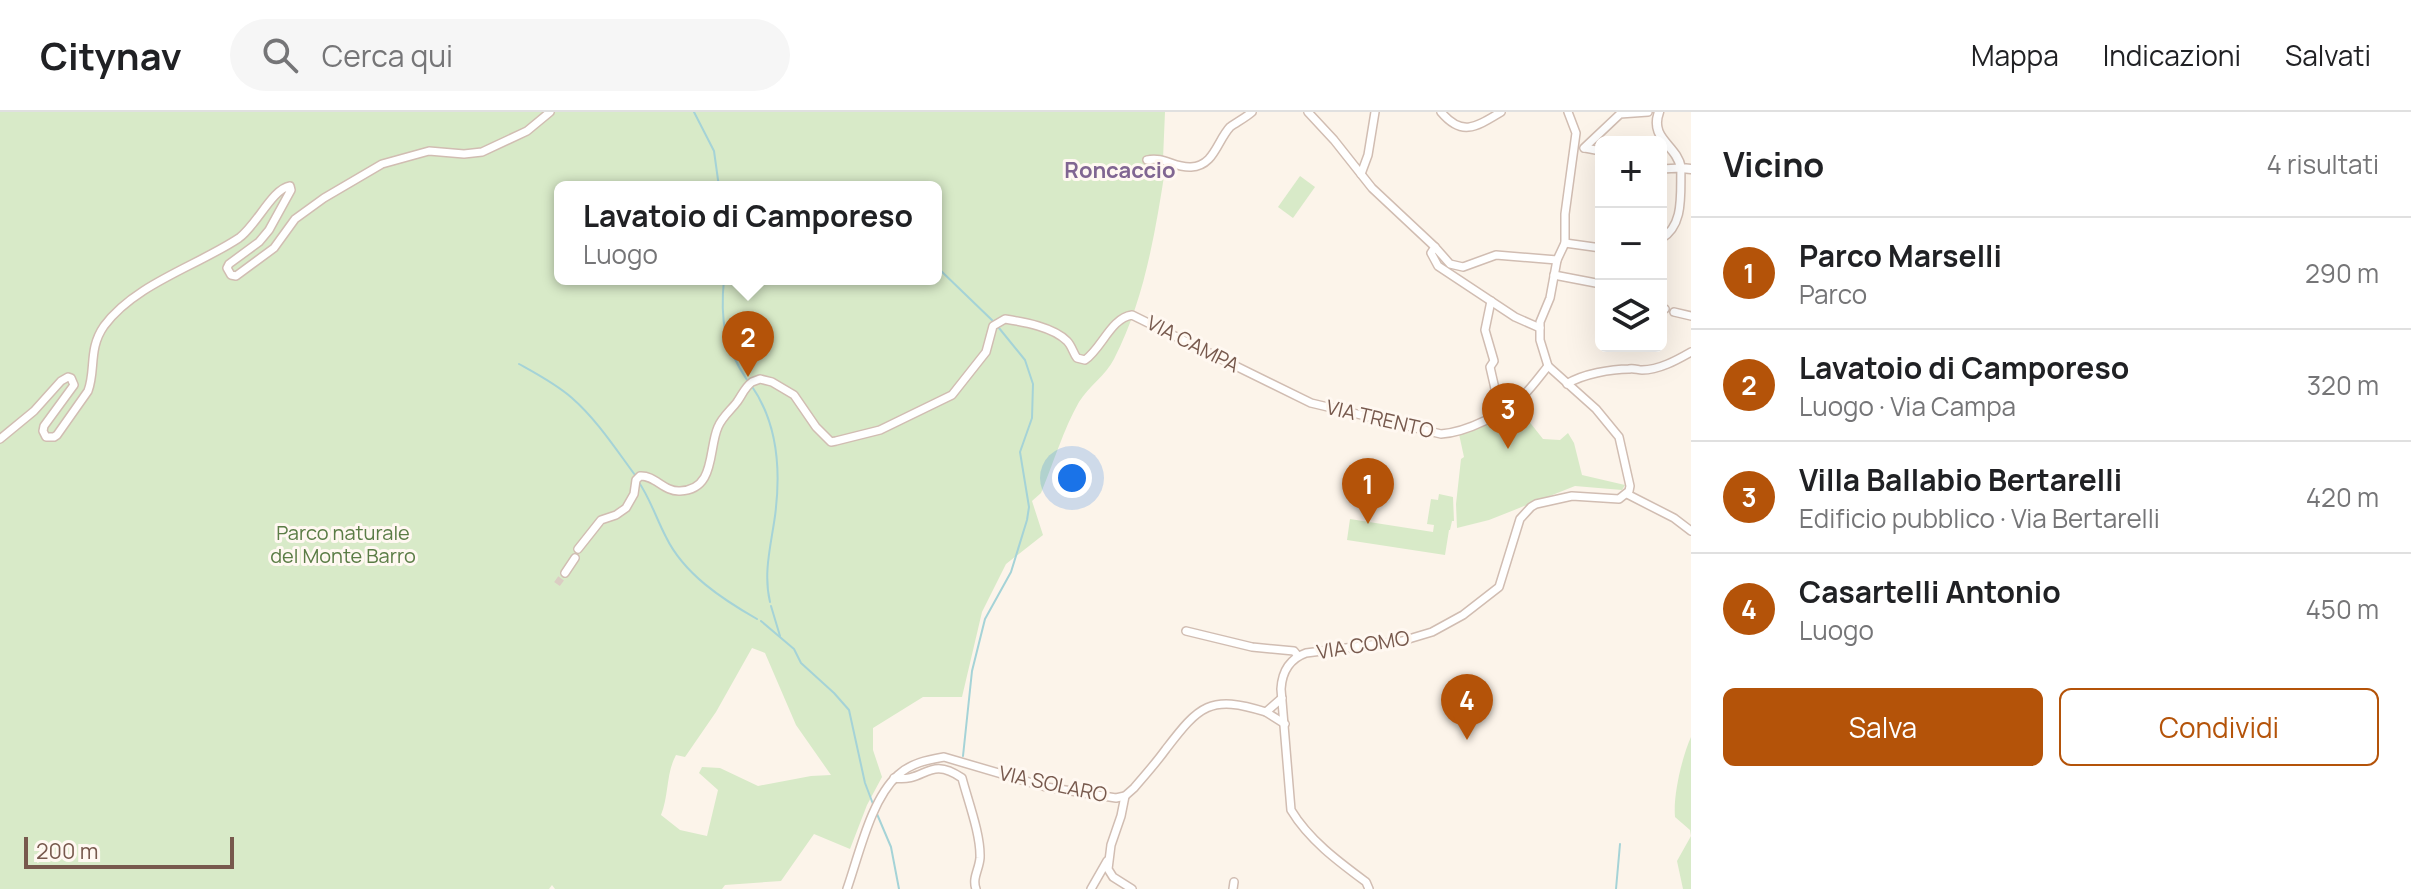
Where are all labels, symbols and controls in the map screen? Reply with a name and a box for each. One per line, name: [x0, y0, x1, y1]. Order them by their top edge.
search box: [230, 19, 790, 91]
text: Citynav: [40, 29, 182, 81]
icon: search: [258, 33, 302, 77]
text: Cerca qui: [322, 35, 453, 76]
text: Mappa: [1971, 36, 2059, 74]
text: Indicazioni: [2103, 36, 2241, 74]
text: Salvati: [2285, 36, 2371, 74]
map controls: [1595, 136, 1667, 352]
button: +: [1595, 136, 1667, 208]
text: Vicino: [1723, 141, 1824, 187]
text: 4 risultati: [2267, 146, 2379, 182]
district label: Roncaccio: [1064, 155, 1176, 185]
popup: [554, 181, 942, 285]
text: Lavatoio di Camporeso: [583, 195, 913, 236]
button: −: [1595, 208, 1667, 280]
text: Parco Marselli: [1799, 235, 2002, 276]
text: Luogo: [583, 236, 658, 272]
text: 1: [1743, 255, 1755, 291]
text: 290 m: [2305, 255, 2379, 291]
text: Parco: [1799, 276, 1867, 312]
button: layers: [1595, 280, 1667, 352]
street label: VIA CAMPA: [1142, 309, 1244, 379]
pin: 2: [722, 311, 774, 377]
text: Lavatoio di Camporeso: [1799, 347, 2129, 388]
text: 2: [1741, 367, 1757, 403]
text: 320 m: [2307, 367, 2379, 403]
pin: 3: [1482, 383, 1534, 449]
text: Luogo · Via Campa: [1799, 388, 2016, 424]
street label: VIA TRENTO: [1324, 393, 1436, 444]
your location: [1052, 458, 1092, 498]
pin: 1: [1342, 458, 1394, 524]
text: Villa Ballabio Bertarelli: [1799, 459, 2122, 500]
text: 3: [1741, 479, 1757, 515]
text: 420 m: [2306, 479, 2379, 515]
text: Edificio pubblico · Via Bertarelli: [1799, 500, 2160, 536]
park label: Parco naturale del Monte Barro: [270, 519, 416, 569]
text: Casartelli Antonio: [1799, 571, 2061, 612]
text: 4: [1741, 591, 1757, 627]
text: 450 m: [2306, 591, 2379, 627]
text: Luogo: [1799, 612, 1874, 648]
street label: VIA COMO: [1315, 624, 1411, 665]
pin: 4: [1441, 674, 1493, 740]
button: Salva: [1723, 688, 2043, 766]
button: Condividi: [2059, 688, 2379, 766]
street label: VIA SOLARO: [996, 759, 1110, 808]
scale bar: [24, 833, 234, 869]
text: 200 m: [36, 836, 98, 866]

